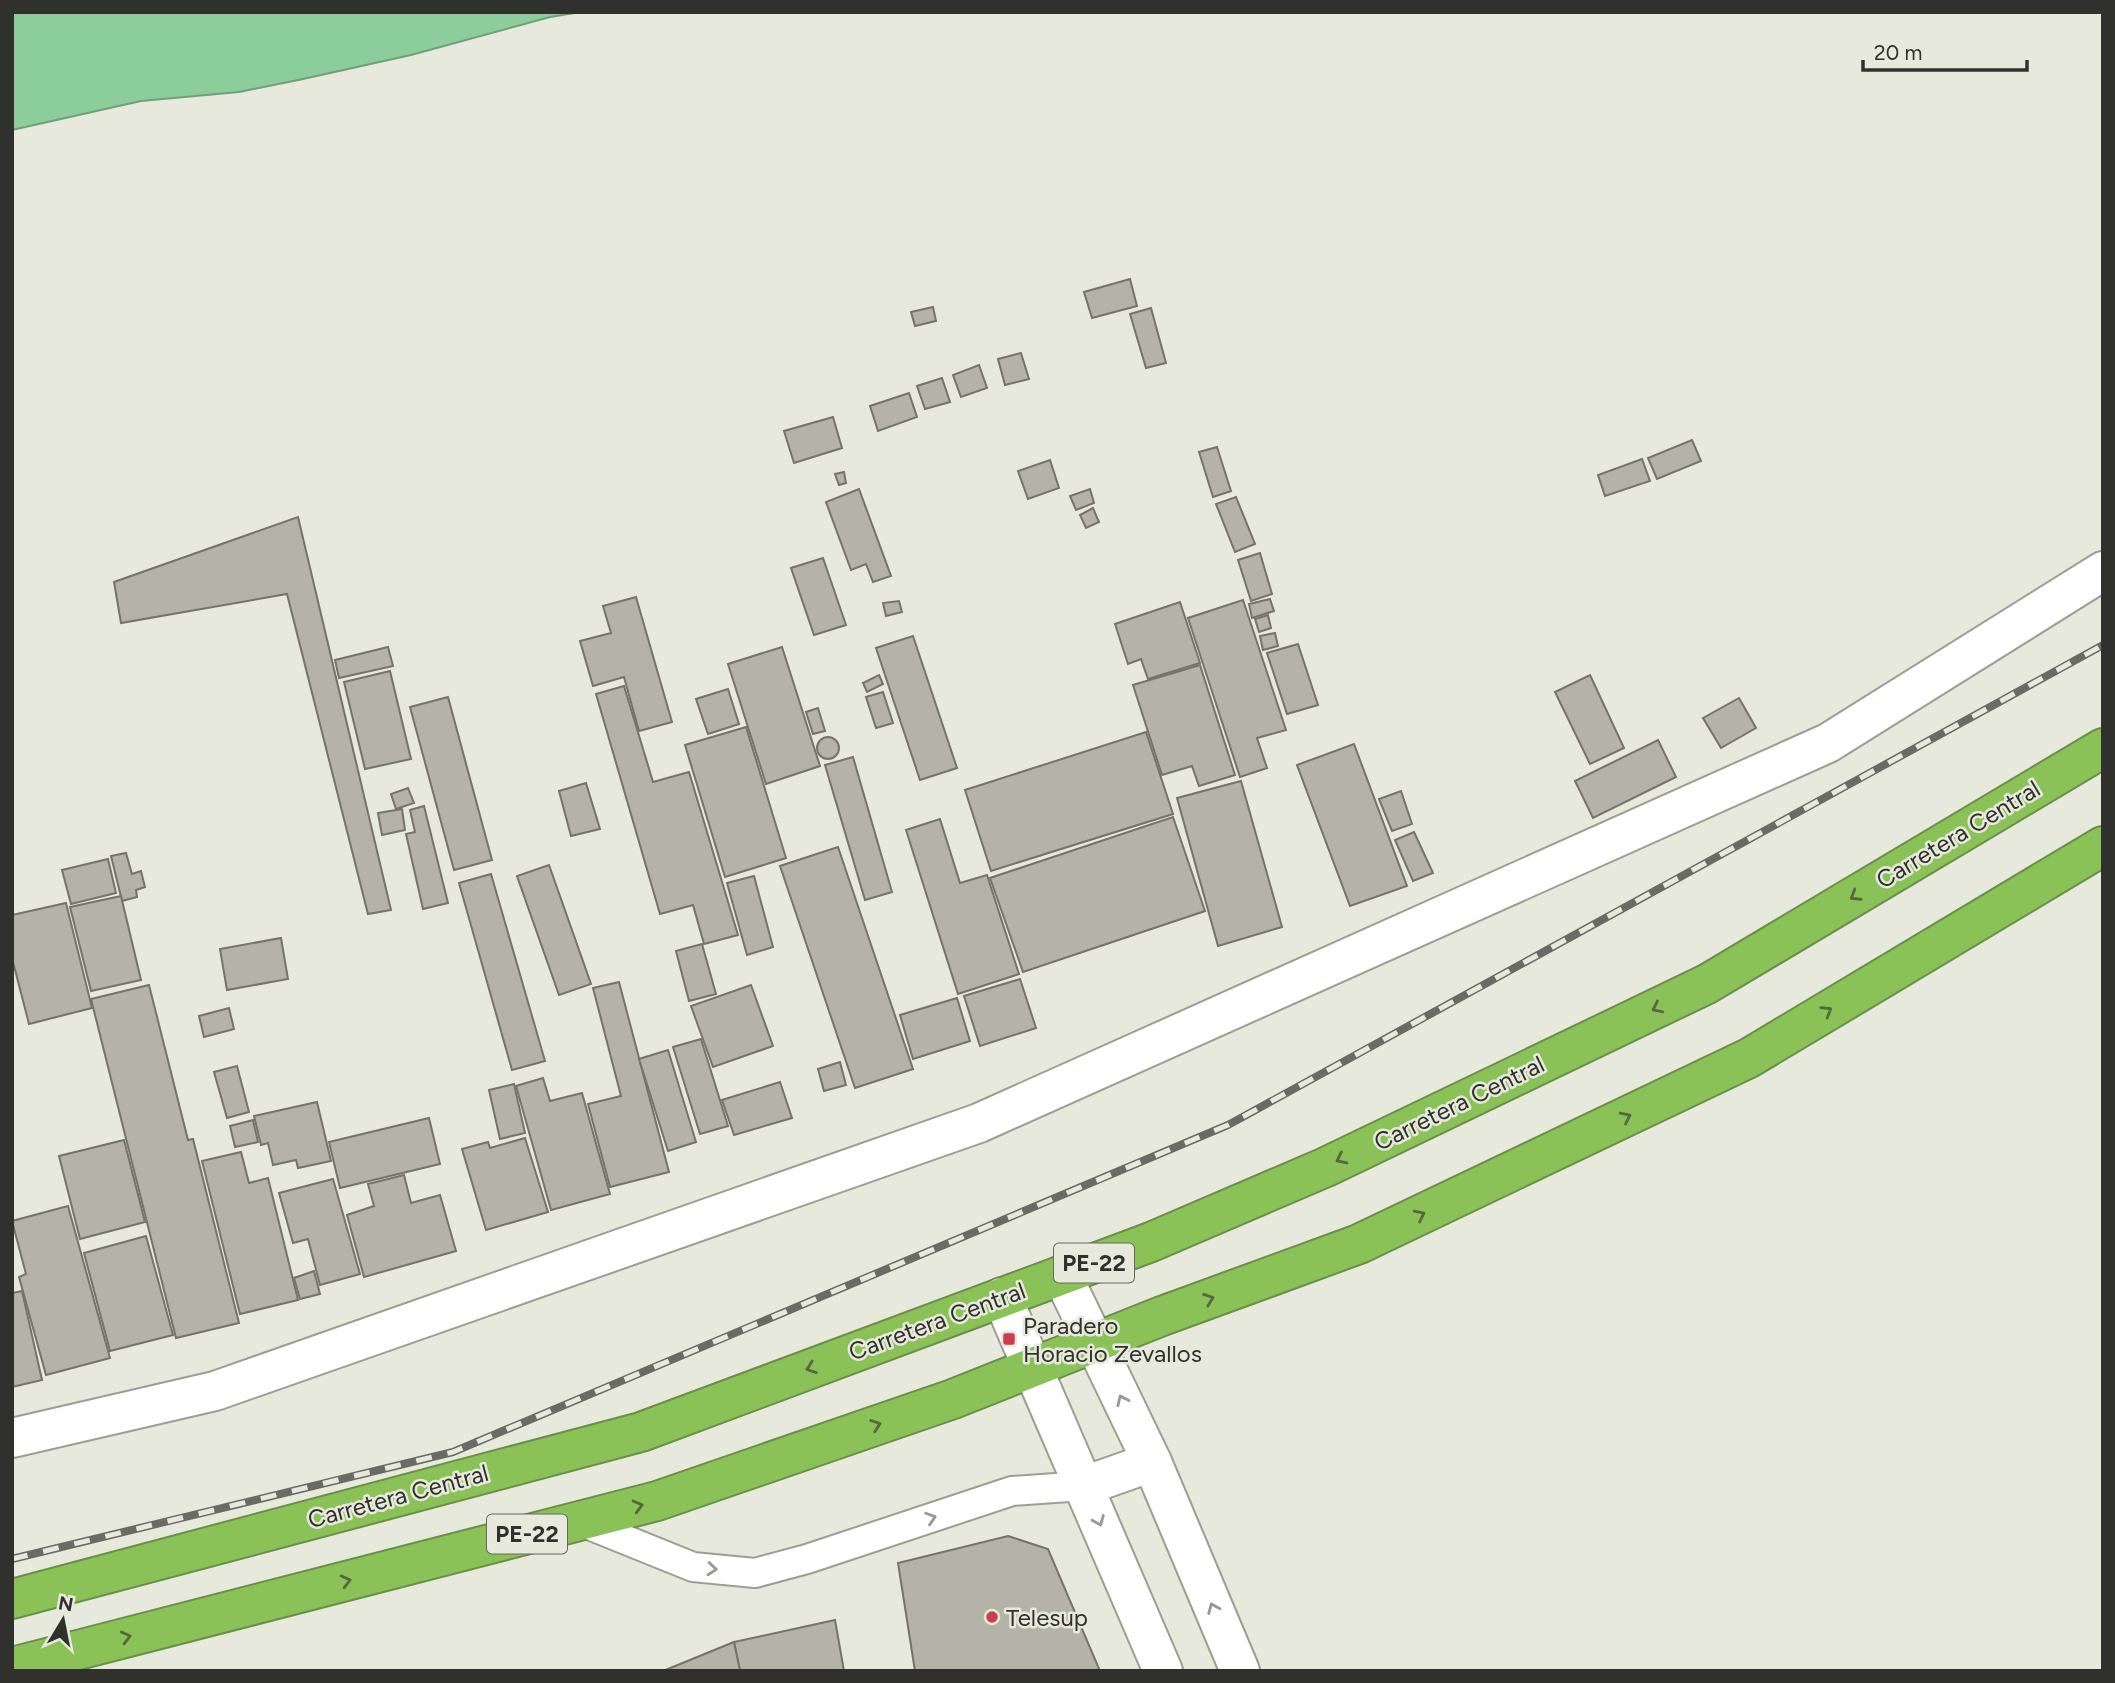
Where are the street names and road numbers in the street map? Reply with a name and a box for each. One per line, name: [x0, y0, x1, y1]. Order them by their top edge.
street label: Carretera Central: [1871, 774, 2045, 894]
street label: Carretera Central: [1369, 1049, 1549, 1157]
road number: PE-22: [1054, 1244, 1134, 1282]
street label: Carretera Central: [845, 1276, 1029, 1366]
street label: Carretera Central: [305, 1458, 491, 1534]
road number: PE-22: [487, 1514, 567, 1554]

